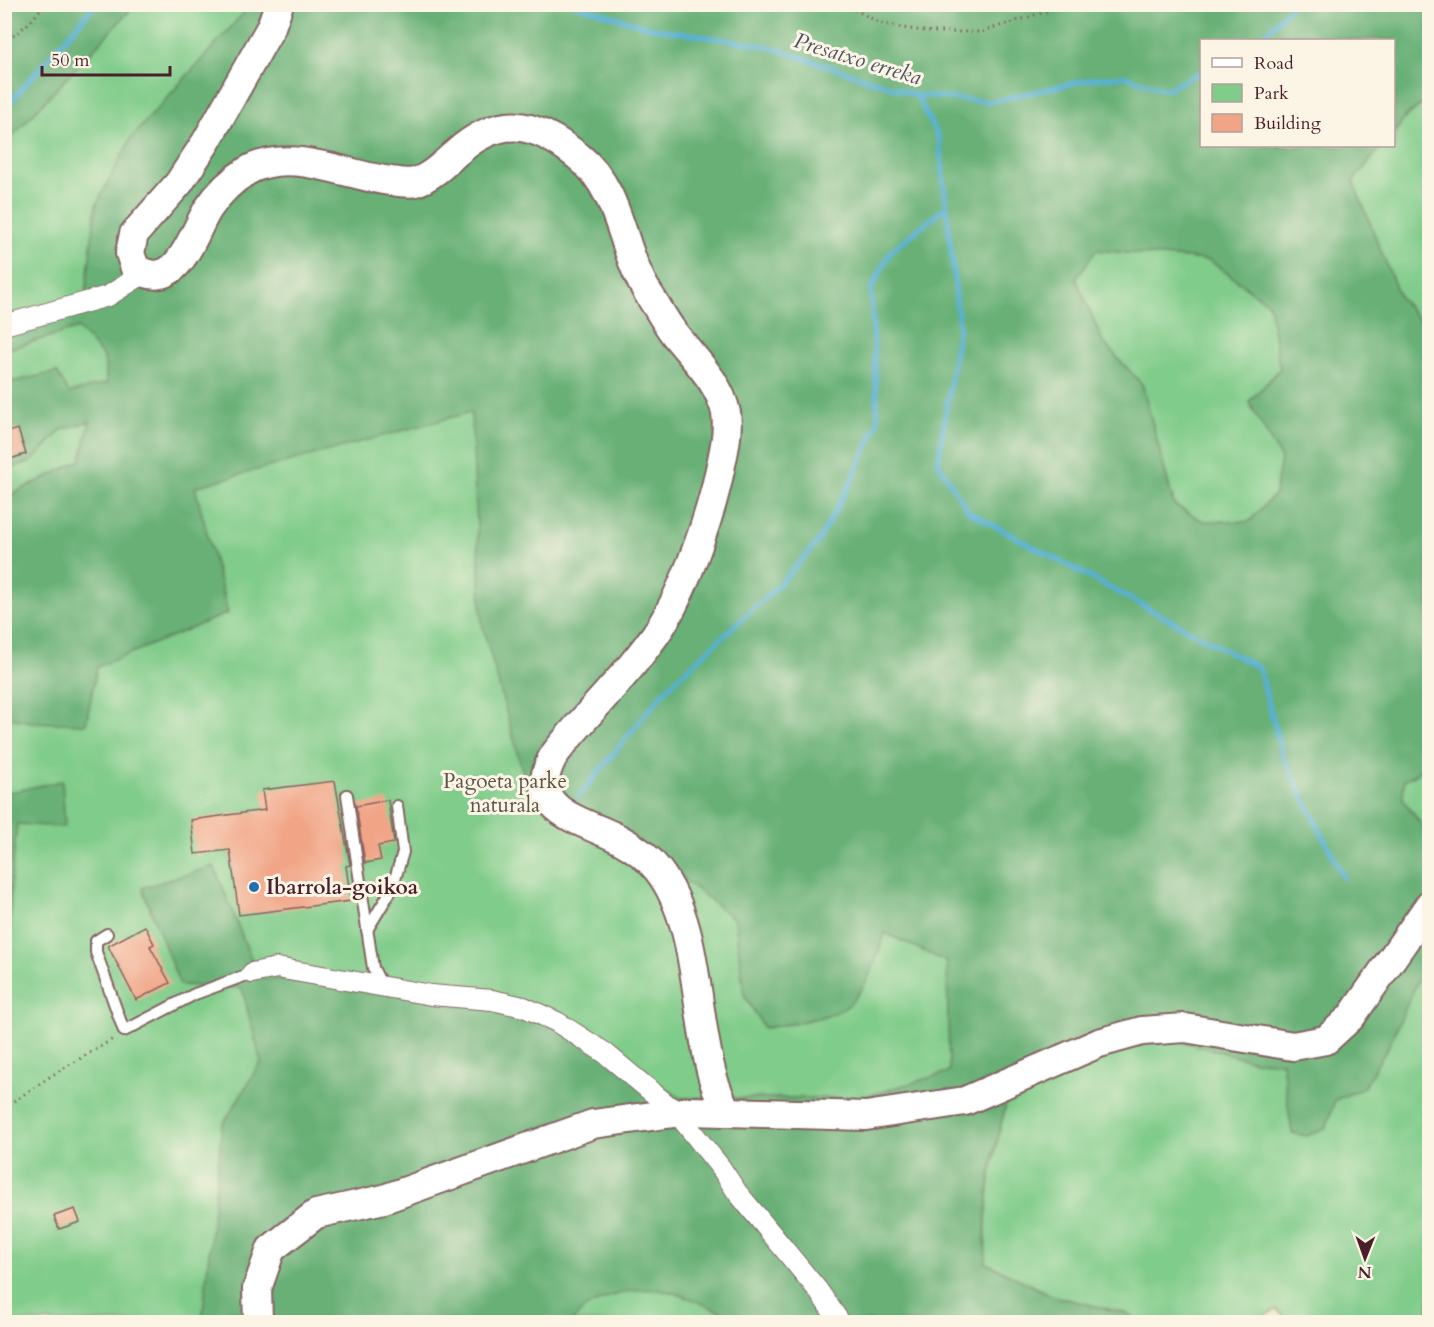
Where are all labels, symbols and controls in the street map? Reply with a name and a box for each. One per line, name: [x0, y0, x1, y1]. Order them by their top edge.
water label: Presatxo erreka: [790, 25, 925, 93]
scale bar: [42, 39, 170, 77]
legend: [1200, 39, 1395, 147]
text: 50 m: [51, 48, 90, 73]
text: Road: [1254, 51, 1294, 76]
text: Park: [1254, 81, 1289, 106]
text: Building: [1254, 111, 1322, 136]
park label: Pagoeta parke naturala: [443, 767, 567, 820]
place label: Ibarrola-goikoa: [266, 873, 419, 902]
marker: Ibarrola-goikoa: [247, 880, 261, 894]
north arrow: [1335, 1228, 1395, 1288]
text: N: [1358, 1261, 1372, 1283]

